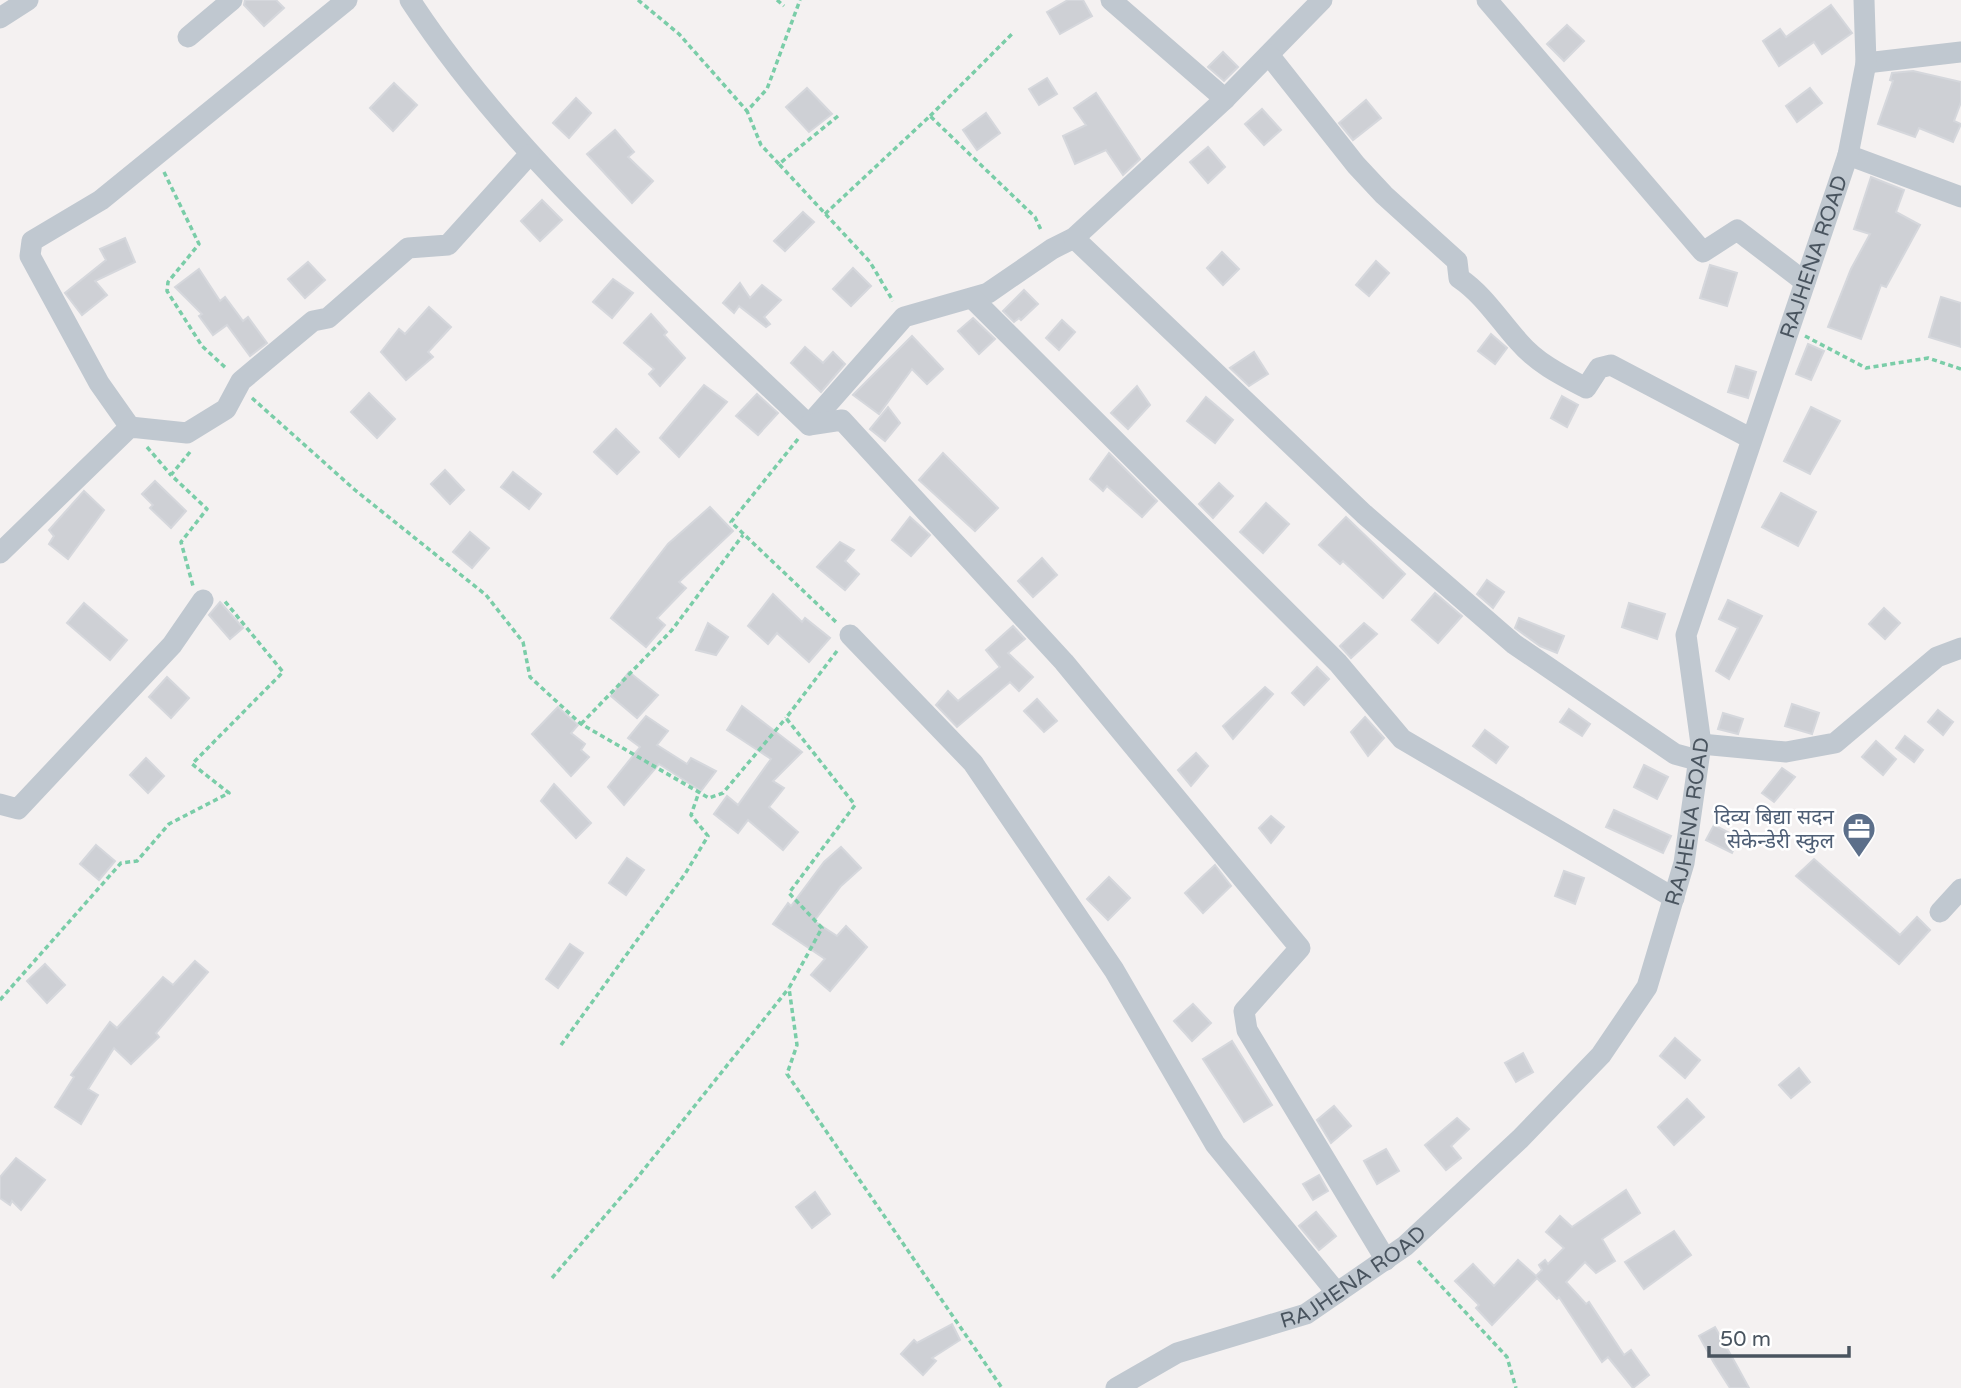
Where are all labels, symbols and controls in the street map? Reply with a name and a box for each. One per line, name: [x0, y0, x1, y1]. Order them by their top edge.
street label: RAJHENA ROAD: [1775, 172, 1853, 342]
street label: RAJHENA ROAD: [1659, 736, 1714, 909]
place label: दिव्य बिद्या सदन सेकेन्डेरी स्कुल: [1714, 805, 1835, 854]
office icon: दिव्य बिद्या सदन सेकेन्डेरी स्कुल: [1840, 810, 1878, 859]
street label: RAJHENA ROAD: [1277, 1220, 1431, 1334]
scale bar: [1709, 1314, 1849, 1358]
text: 50 m: [1720, 1327, 1771, 1352]

